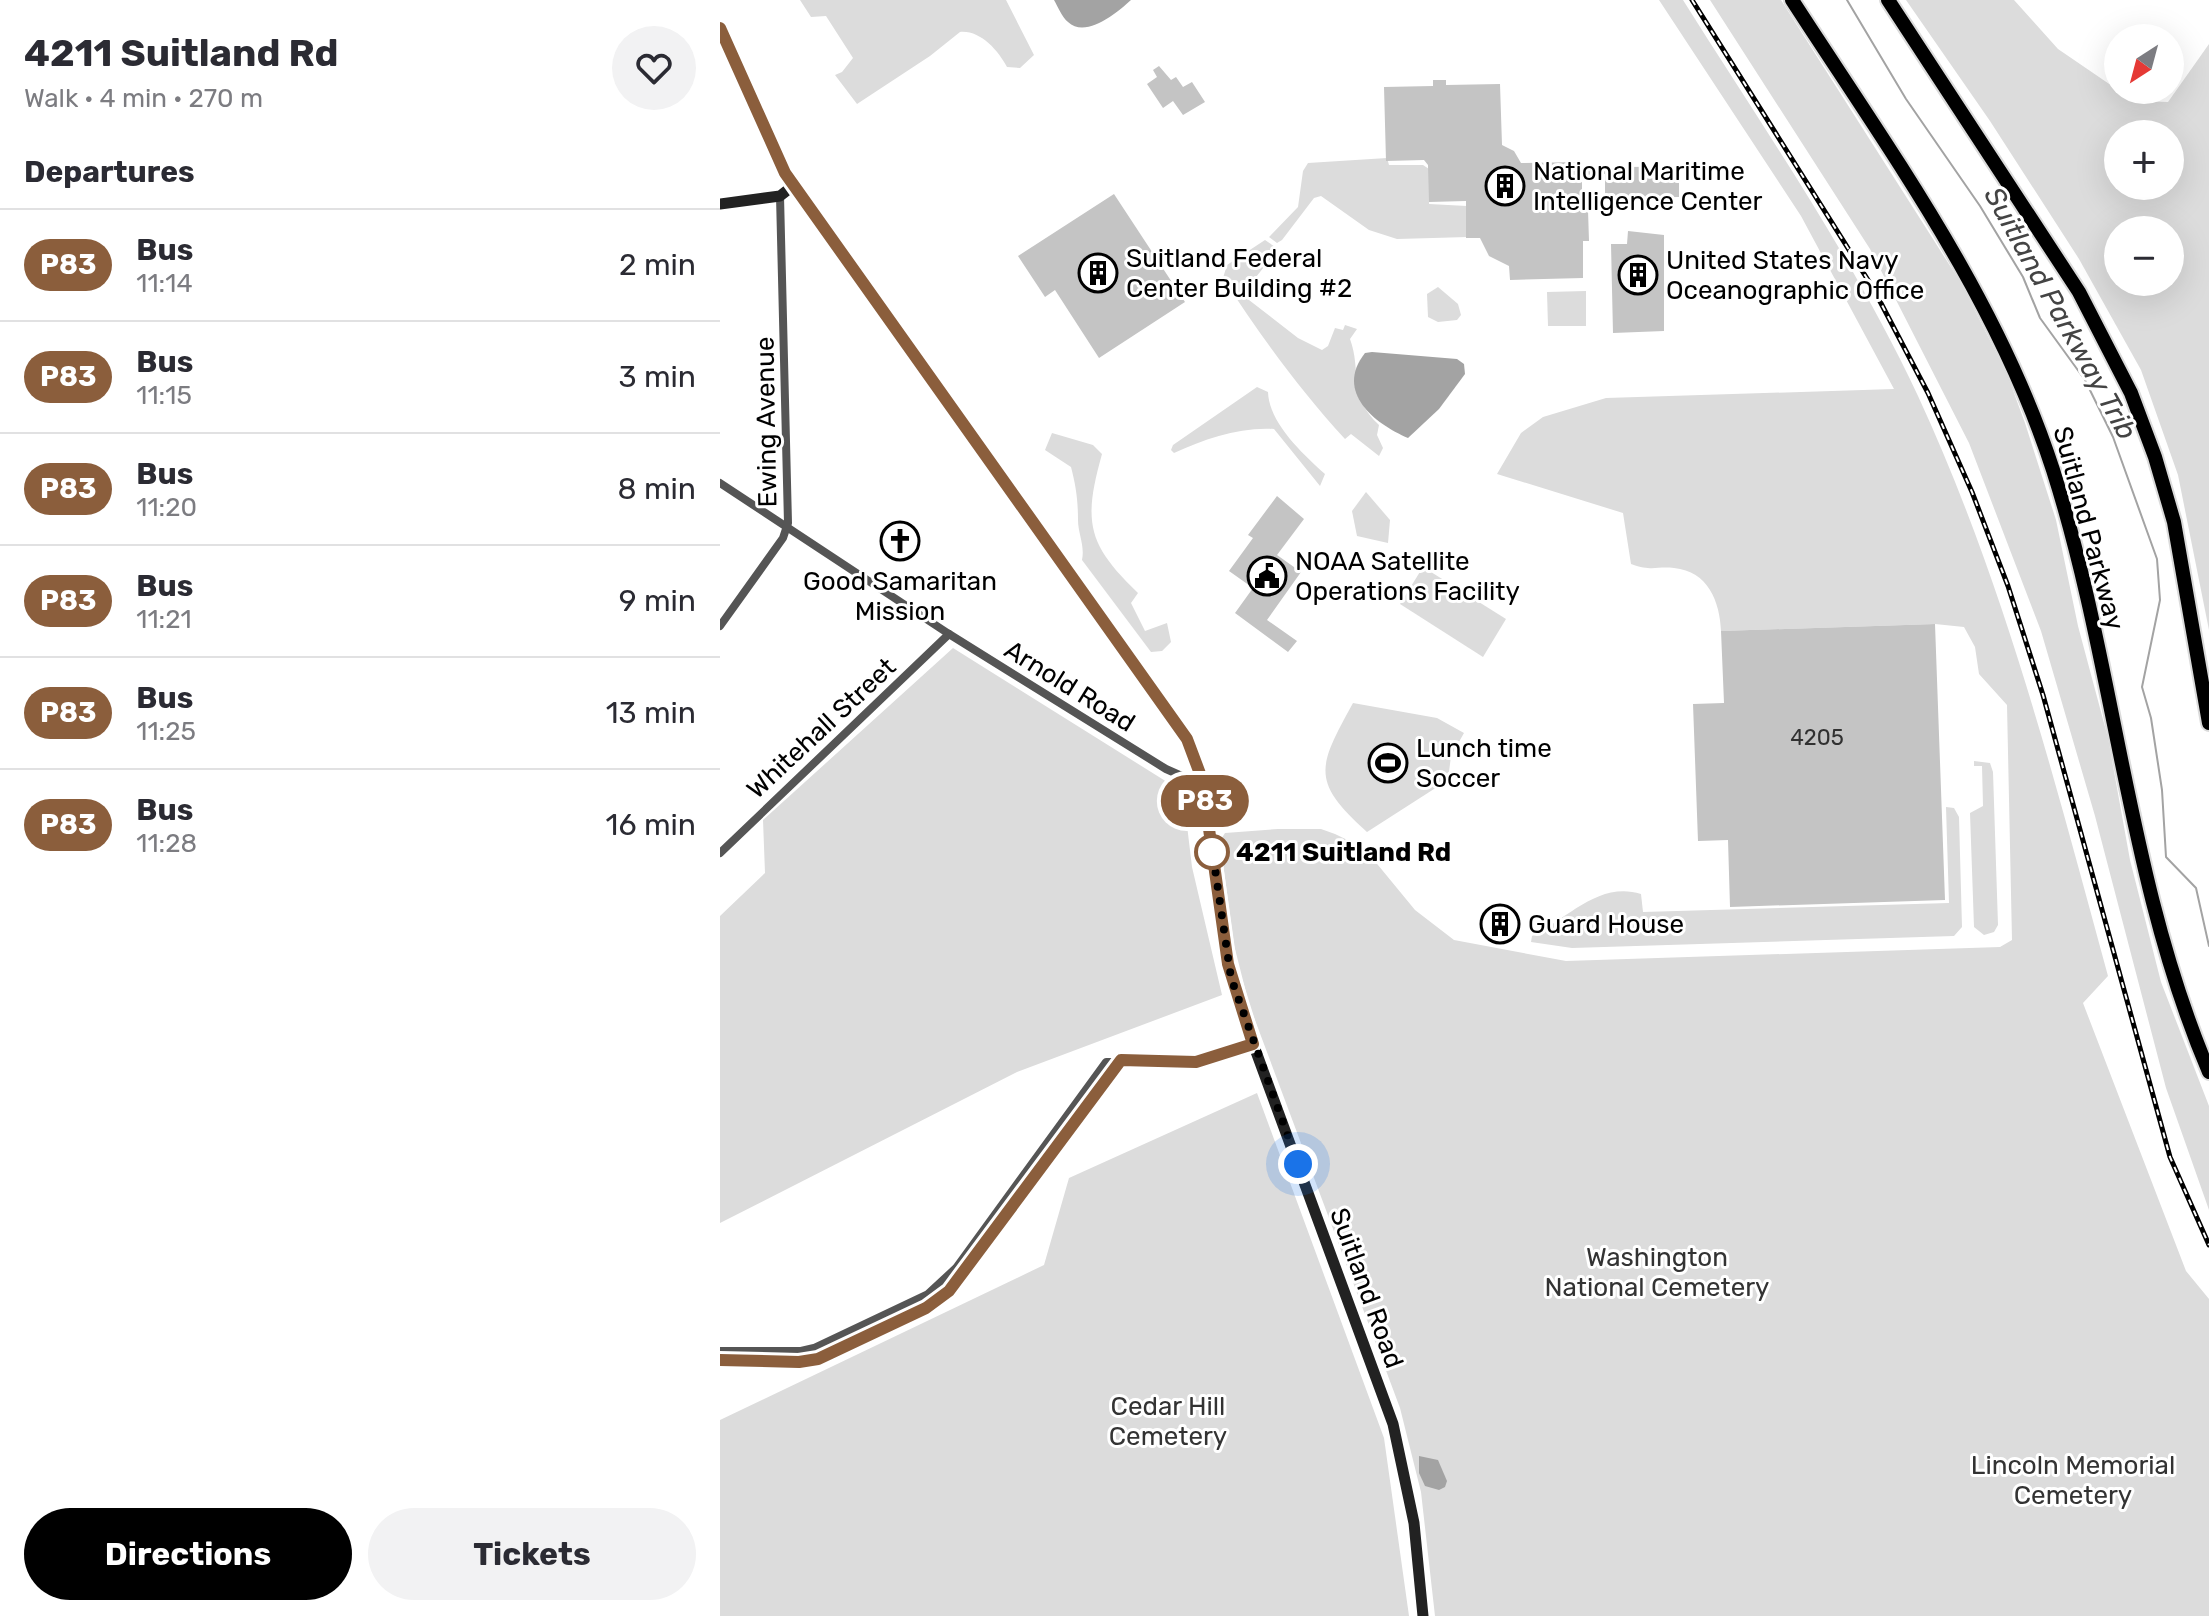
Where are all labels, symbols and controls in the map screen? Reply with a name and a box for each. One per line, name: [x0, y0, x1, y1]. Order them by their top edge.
north arrow: [2104, 24, 2184, 104]
map controls: [2104, 24, 2184, 296]
button: heart: [612, 26, 696, 110]
text: 4211 Suitland Rd: [24, 30, 339, 76]
text: Walk · 4 min · 270 m: [24, 83, 263, 114]
button: +: [2104, 120, 2184, 200]
text: Departures: [24, 154, 195, 190]
place label: National Maritime Intelligence Center: [1533, 156, 1763, 217]
building icon: National Maritime Intelligence Center: [1484, 165, 1526, 207]
water label: Suitland Parkway Trib: [1977, 181, 2144, 445]
button: −: [2104, 216, 2184, 296]
text: Bus: [136, 232, 193, 268]
place label: Suitland Federal Center Building #2: [1126, 243, 1352, 304]
place label: United States Navy Oceanographic Office: [1666, 245, 1924, 306]
text: 2 min: [619, 247, 696, 283]
text: P83: [40, 248, 96, 281]
building icon: Suitland Federal Center Building #2: [1077, 252, 1119, 294]
building icon: United States Navy Oceanographic Office: [1617, 254, 1659, 296]
text: 11:14: [136, 268, 193, 299]
street label: Ewing Avenue: [750, 336, 783, 508]
text: Bus: [136, 344, 193, 380]
text: 3 min: [619, 359, 696, 395]
text: P83: [40, 360, 96, 393]
text: 11:15: [136, 380, 192, 411]
street label: Suitland Parkway: [2046, 423, 2131, 633]
text: Bus: [136, 456, 193, 492]
text: 8 min: [617, 471, 696, 507]
text: P83: [40, 472, 96, 505]
text: 11:20: [136, 492, 197, 523]
church icon: Good Samaritan Mission: [879, 520, 921, 562]
place label: NOAA Satellite Operations Facility: [1295, 546, 1520, 607]
public building icon: NOAA Satellite Operations Facility: [1246, 555, 1288, 597]
place label: Good Samaritan Mission: [803, 566, 997, 627]
text: Bus: [136, 568, 193, 604]
text: 9 min: [619, 583, 696, 619]
text: P83: [40, 584, 96, 617]
text: 11:21: [136, 604, 192, 635]
street label: Arnold Road: [999, 634, 1141, 739]
street label: Whitehall Street: [741, 652, 902, 805]
text: Bus: [136, 680, 193, 716]
text: 13 min: [606, 695, 696, 731]
text: P83: [40, 696, 96, 729]
text: 11:25: [136, 716, 196, 747]
house number: 4205: [1790, 724, 1844, 751]
place label: Lunch time Soccer: [1416, 733, 1552, 794]
sports icon: Lunch time Soccer: [1367, 742, 1409, 784]
line badge: P83: [1159, 775, 1251, 827]
text: P83: [1177, 784, 1233, 817]
text: Bus: [136, 792, 193, 828]
text: 16 min: [606, 807, 696, 843]
text: P83: [40, 808, 96, 841]
text: 11:28: [136, 828, 197, 859]
marker: 4211 Suitland Rd: [1195, 835, 1229, 869]
place label: 4211 Suitland Rd: [1236, 837, 1451, 868]
building icon: Guard House: [1479, 903, 1521, 945]
place label: Guard House: [1528, 909, 1684, 940]
your location: [1278, 1144, 1318, 1184]
street label: Suitland Road: [1323, 1204, 1410, 1372]
park label: Washington National Cemetery: [1545, 1242, 1769, 1303]
park label: Cedar Hill Cemetery: [1109, 1391, 1227, 1452]
park label: Lincoln Memorial Cemetery: [1971, 1450, 2175, 1511]
button: Directions: [24, 1508, 352, 1600]
button: Tickets: [368, 1508, 696, 1600]

